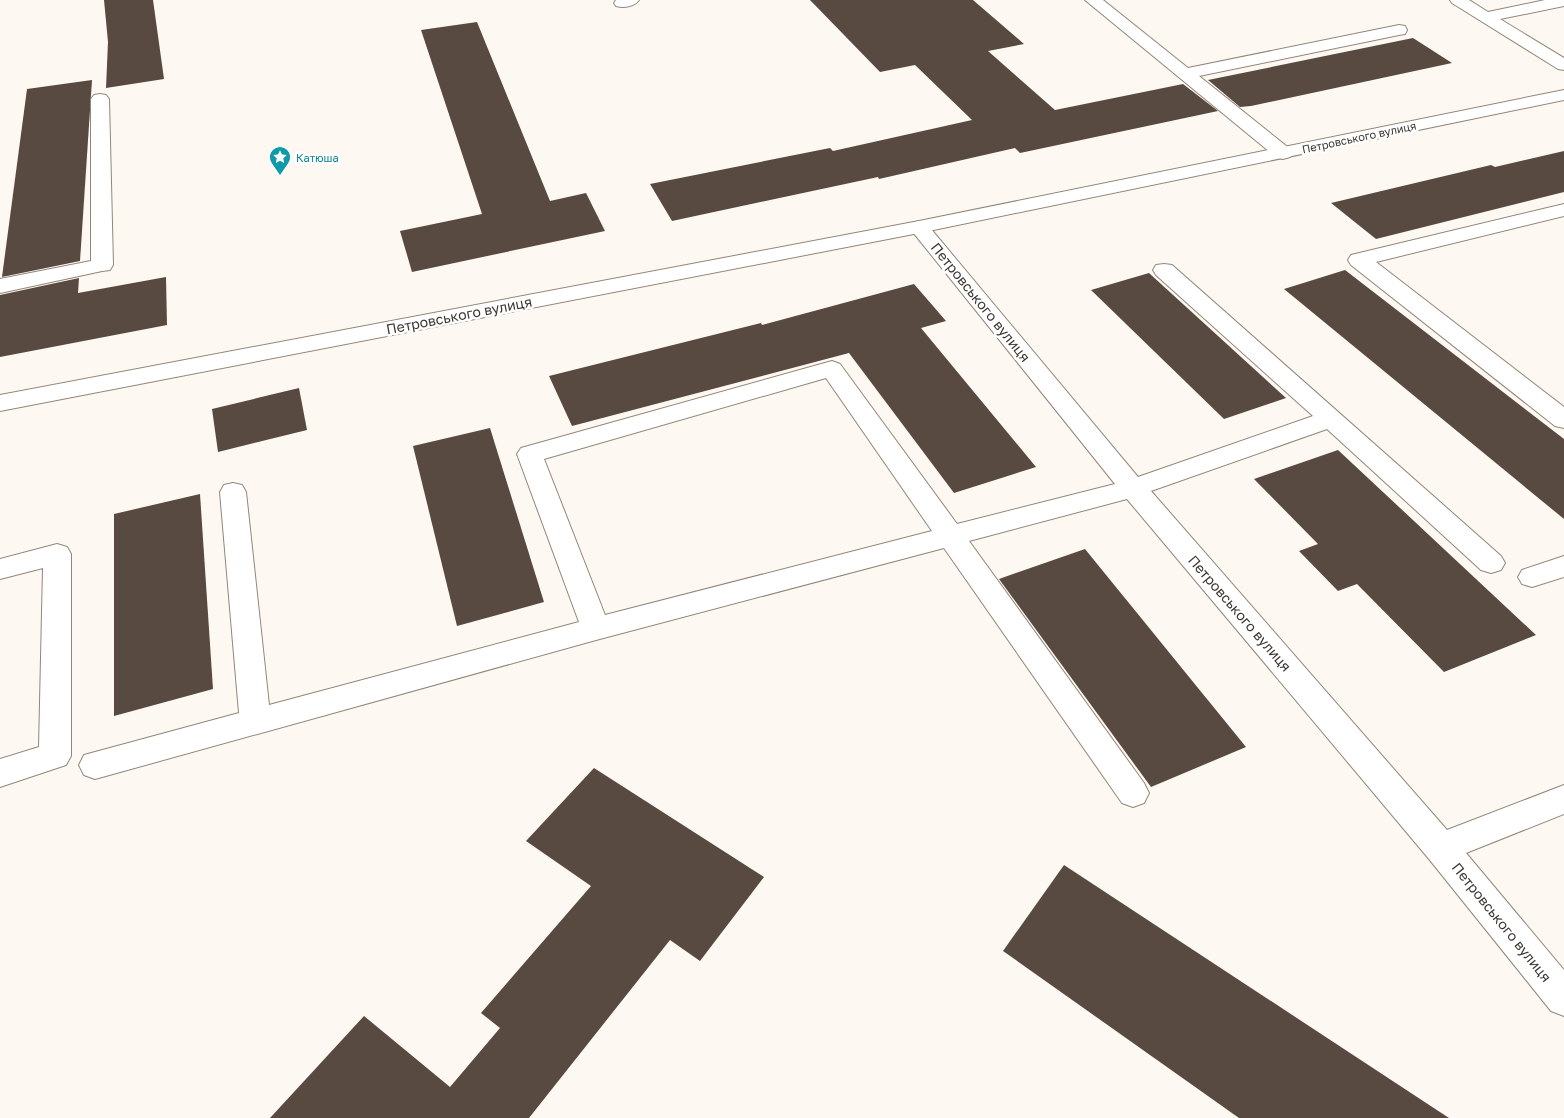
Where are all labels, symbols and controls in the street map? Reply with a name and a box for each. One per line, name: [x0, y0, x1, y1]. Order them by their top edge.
street label: Петровського вулиця: [1301, 119, 1417, 155]
place icon: Катюша: [268, 145, 292, 176]
place label: Катюша: [296, 151, 339, 164]
street label: Петровського вулиця: [928, 239, 1034, 365]
street label: Петровського вулиця: [385, 293, 533, 337]
street label: Петровського вулиця: [1185, 551, 1295, 675]
street label: Петровського вулиця: [1449, 859, 1555, 985]

